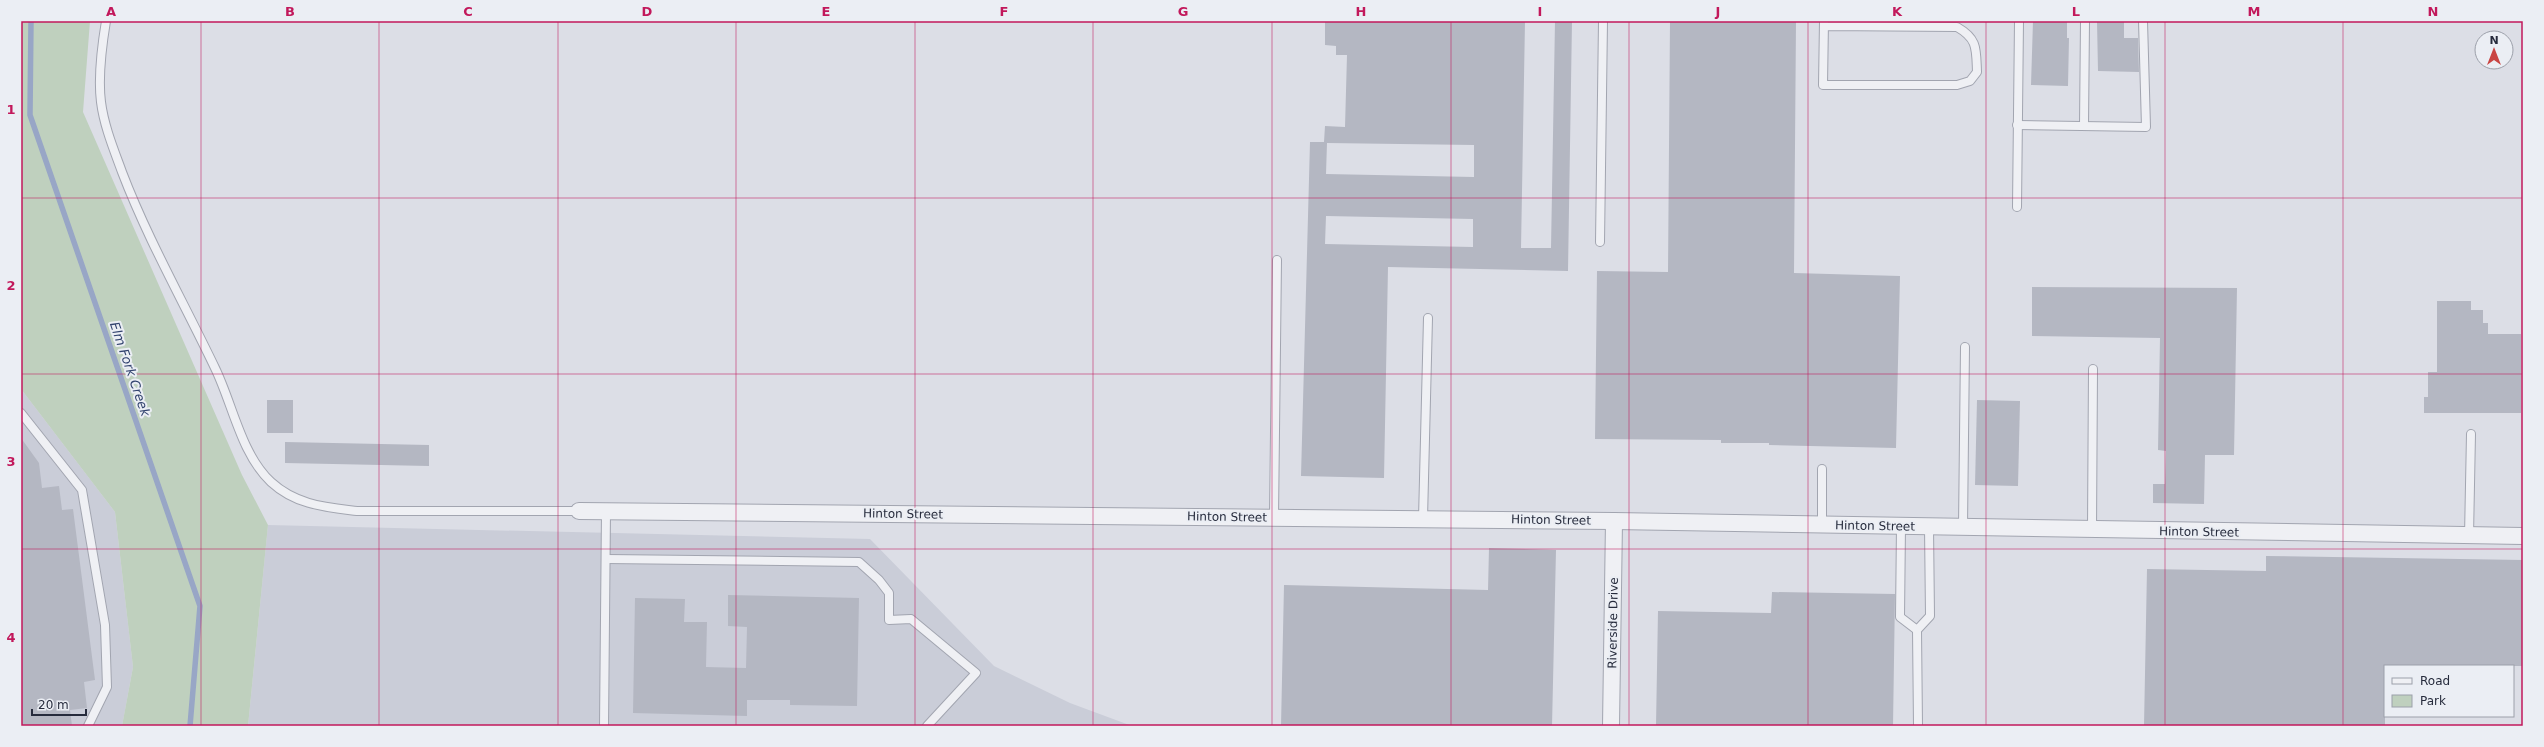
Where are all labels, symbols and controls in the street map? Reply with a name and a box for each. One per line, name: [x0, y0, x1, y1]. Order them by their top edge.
text: A: [106, 4, 116, 19]
text: B: [285, 4, 295, 19]
text: C: [463, 4, 473, 19]
text: D: [642, 4, 653, 19]
text: E: [822, 4, 830, 19]
text: F: [1000, 4, 1008, 19]
text: G: [1178, 4, 1188, 19]
text: H: [1356, 4, 1366, 19]
text: I: [1538, 4, 1542, 19]
text: J: [1715, 4, 1720, 19]
text: K: [1892, 4, 1903, 19]
text: L: [2072, 4, 2080, 19]
text: M: [2248, 4, 2260, 19]
text: N: [2428, 4, 2438, 19]
north arrow: [2474, 30, 2514, 70]
text: N: [2489, 34, 2499, 47]
text: 1: [6, 102, 16, 117]
text: 2: [6, 278, 16, 293]
water label: Elm Fork Creek: [107, 320, 153, 419]
text: 3: [6, 454, 16, 469]
street label: Hinton Street: [863, 506, 943, 522]
street label: Hinton Street: [1187, 509, 1267, 525]
street label: Hinton Street: [1511, 512, 1591, 528]
street label: Hinton Street: [1835, 518, 1915, 534]
street label: Hinton Street: [2159, 524, 2239, 540]
street label: Riverside Drive: [1605, 577, 1621, 669]
text: 4: [6, 630, 16, 645]
legend: [2384, 665, 2514, 717]
text: Road: [2420, 674, 2450, 688]
scale bar: [32, 691, 86, 717]
text: Park: [2420, 694, 2446, 708]
text: 20 m: [38, 698, 69, 712]

